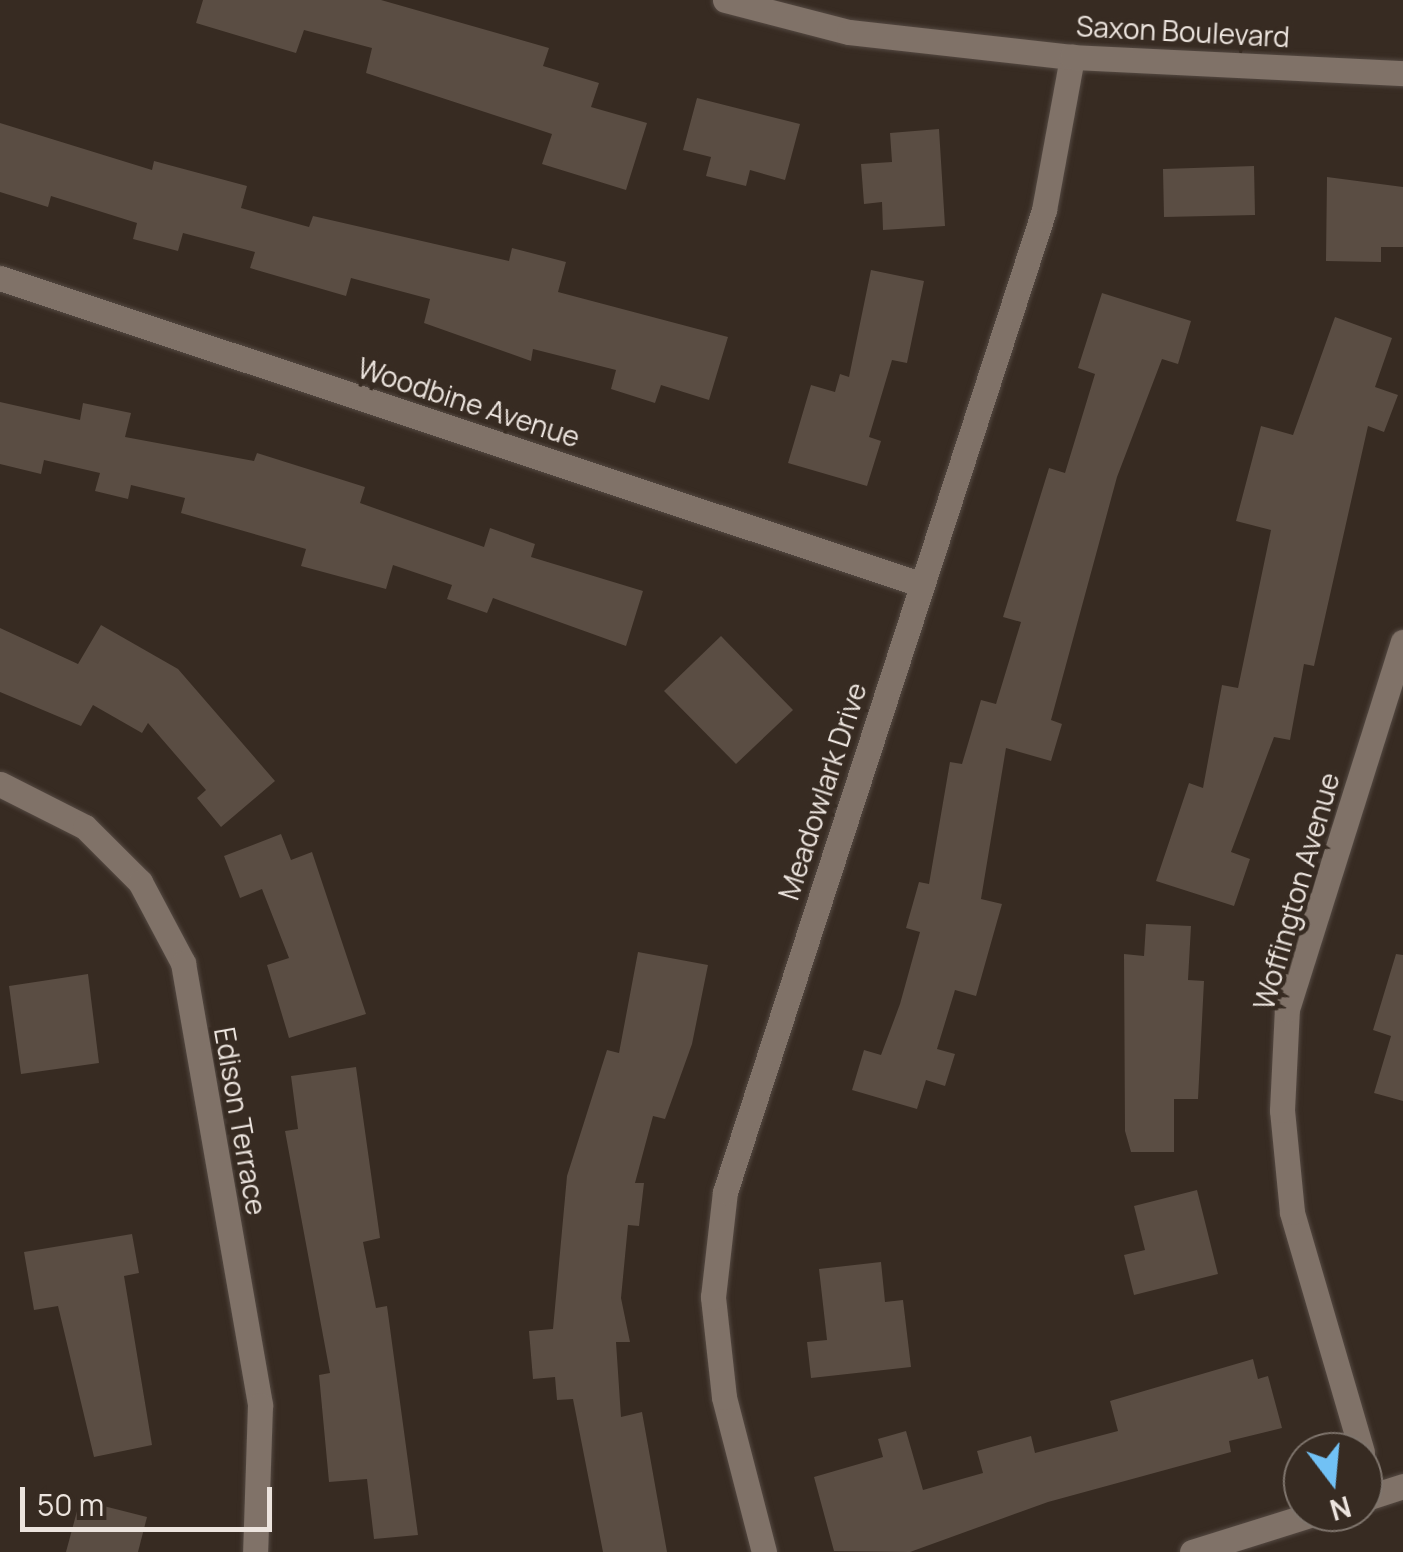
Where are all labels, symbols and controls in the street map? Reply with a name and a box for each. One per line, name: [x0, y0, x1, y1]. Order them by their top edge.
street label: Saxon Boulevard: [1075, 9, 1291, 53]
street label: Woodbine Avenue: [354, 350, 584, 454]
street label: Meadowlark Drive: [771, 678, 873, 904]
street label: Woffington Avenue: [1246, 769, 1346, 1013]
street label: Edison Terrace: [208, 1025, 274, 1217]
north arrow: [1283, 1432, 1383, 1532]
scale bar: [25, 1467, 278, 1529]
text: 50 m: [37, 1484, 104, 1525]
text: N: [1326, 1488, 1356, 1530]

